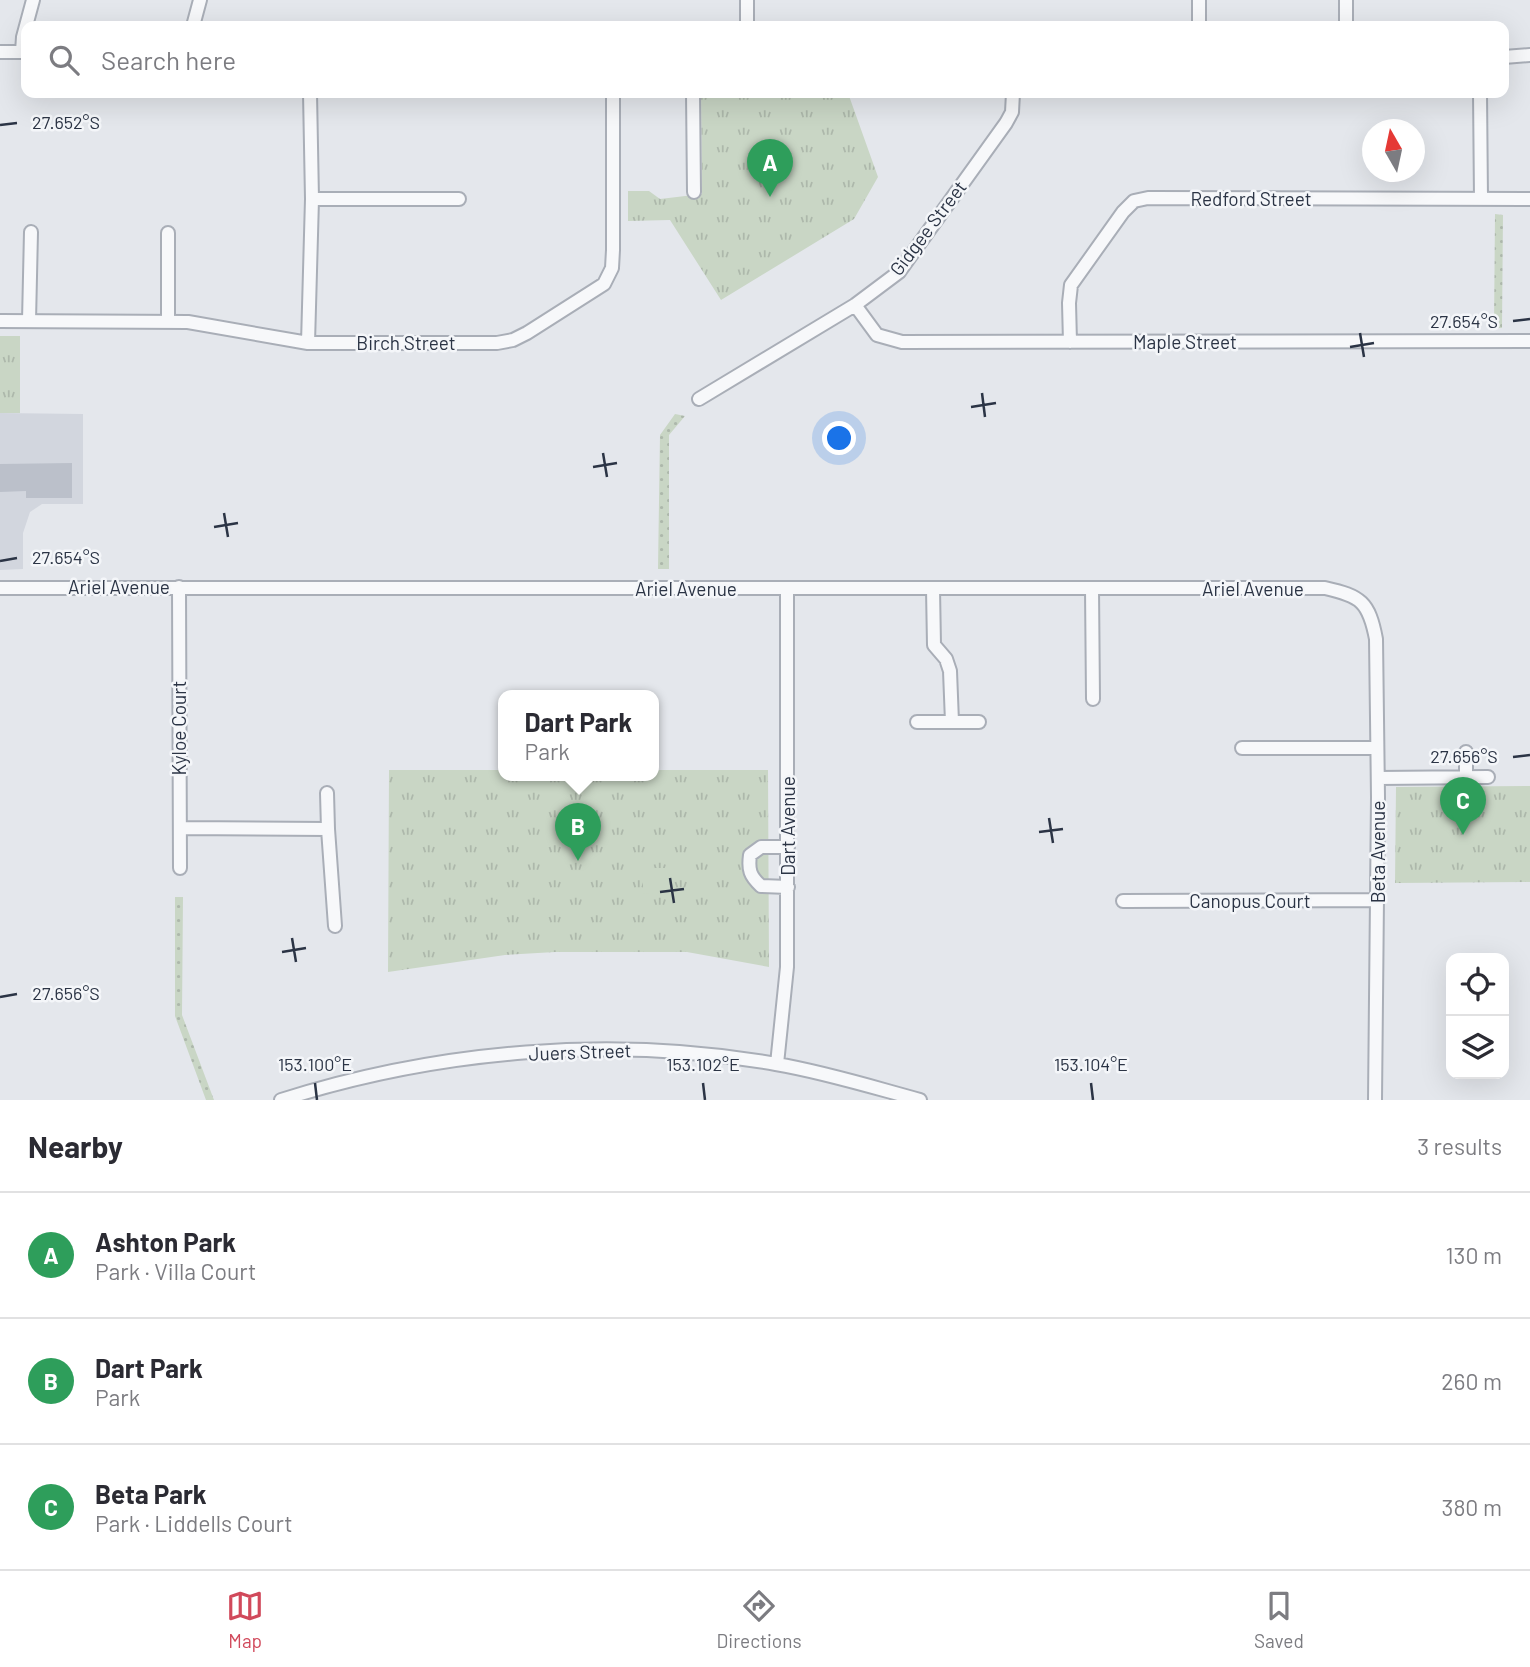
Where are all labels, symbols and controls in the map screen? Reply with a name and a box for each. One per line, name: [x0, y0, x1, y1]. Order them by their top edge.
search box: [21, 21, 1509, 98]
icon: search: [45, 41, 83, 79]
text: Search here: [101, 44, 236, 75]
text: 27.652°S: [32, 111, 100, 133]
north arrow: [1362, 119, 1425, 182]
pin: A: [747, 139, 793, 197]
street label: Gidgee Street: [884, 176, 971, 280]
street label: Redford Street: [1190, 187, 1312, 210]
text: 27.654°S: [1430, 310, 1498, 332]
street label: Maple Street: [1133, 330, 1237, 353]
street label: Birch Street: [356, 331, 456, 354]
your location: [822, 421, 856, 455]
text: 27.654°S: [32, 546, 100, 568]
street label: Ariel Avenue: [68, 575, 170, 598]
street label: Ariel Avenue: [635, 577, 737, 600]
street label: Ariel Avenue: [1202, 577, 1304, 600]
street label: Kyloe Court: [167, 681, 190, 775]
popup: [498, 690, 659, 781]
text: Dart Park: [525, 706, 632, 737]
text: Park: [525, 737, 570, 765]
text: 27.656°S: [1430, 745, 1498, 767]
street label: Dart Avenue: [776, 776, 799, 876]
pin: C: [1440, 777, 1486, 835]
street label: Beta Avenue: [1366, 801, 1389, 903]
pin: B: [555, 803, 601, 861]
street label: Canopus Court: [1189, 889, 1311, 912]
map controls: [1446, 953, 1509, 1079]
button: locate: [1446, 953, 1509, 1016]
text: 27.656°S: [32, 982, 100, 1004]
button: layers: [1446, 1016, 1509, 1079]
street label: Juers Street: [528, 1038, 632, 1065]
text: 153.100°E: [278, 1053, 352, 1075]
text: 153.102°E: [666, 1053, 740, 1075]
text: 153.104°E: [1054, 1053, 1128, 1075]
text: Nearby: [28, 1128, 123, 1164]
text: 3 results: [1417, 1132, 1502, 1160]
text: Ashton Park: [95, 1226, 236, 1257]
text: A: [43, 1241, 59, 1269]
text: 130 m: [1445, 1241, 1502, 1269]
text: Park · Villa Court: [95, 1257, 256, 1285]
text: Dart Park: [95, 1352, 203, 1383]
text: B: [44, 1367, 58, 1395]
text: 260 m: [1441, 1367, 1502, 1395]
text: Park: [95, 1383, 140, 1411]
text: Beta Park: [95, 1478, 207, 1509]
text: C: [44, 1493, 58, 1521]
text: 380 m: [1442, 1493, 1502, 1521]
text: Park · Liddells Court: [95, 1509, 293, 1537]
tab: Map: [226, 1587, 264, 1652]
tab: Directions: [717, 1587, 802, 1652]
tab: Saved: [1254, 1587, 1304, 1652]

